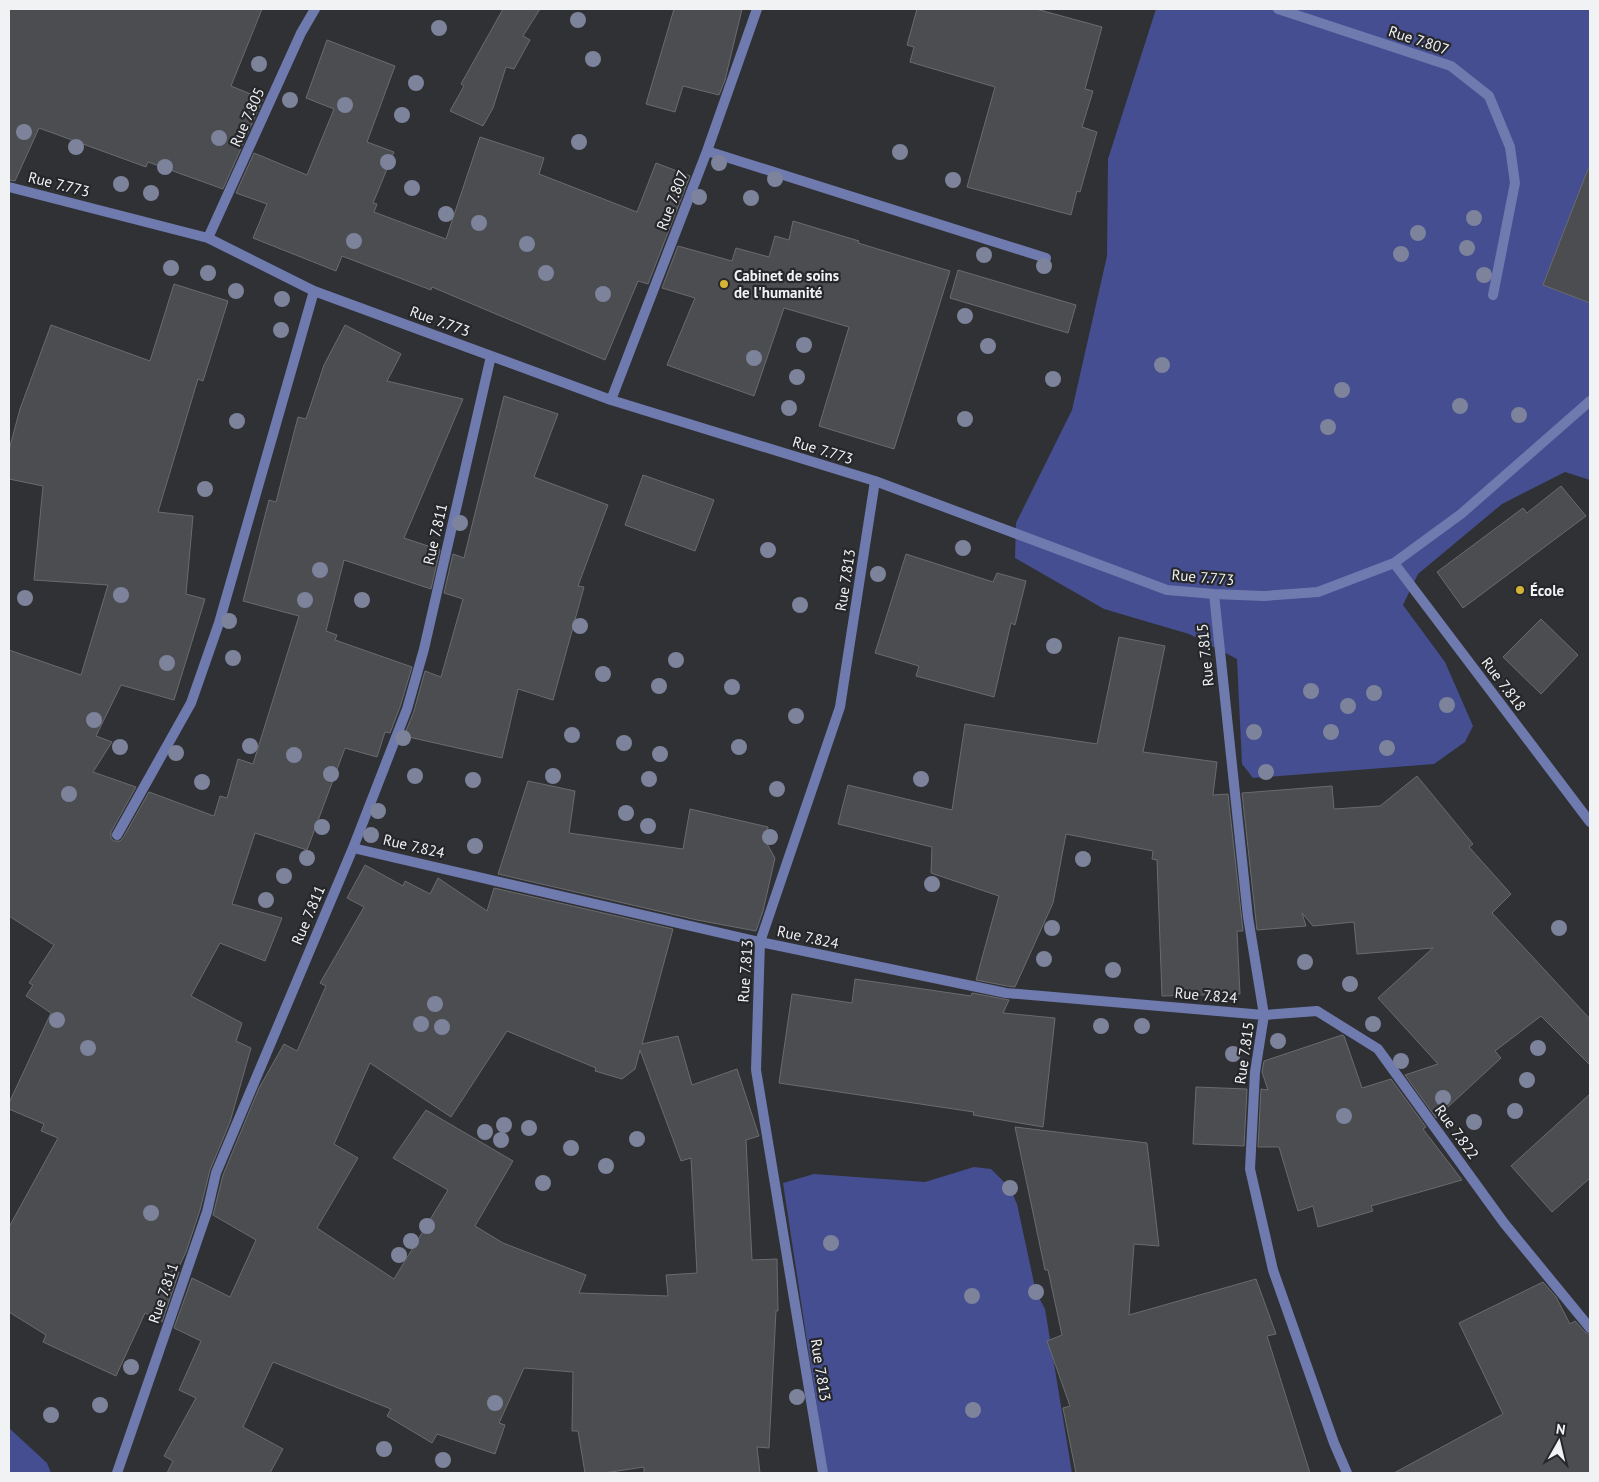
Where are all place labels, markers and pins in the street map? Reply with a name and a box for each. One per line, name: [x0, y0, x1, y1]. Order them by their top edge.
place label: Cabinet de soins de l'humanité: [734, 266, 839, 302]
marker: Cabinet de soins de l'humanité: [718, 278, 730, 290]
place label: École: [1530, 581, 1565, 600]
marker: École: [1514, 584, 1526, 596]

